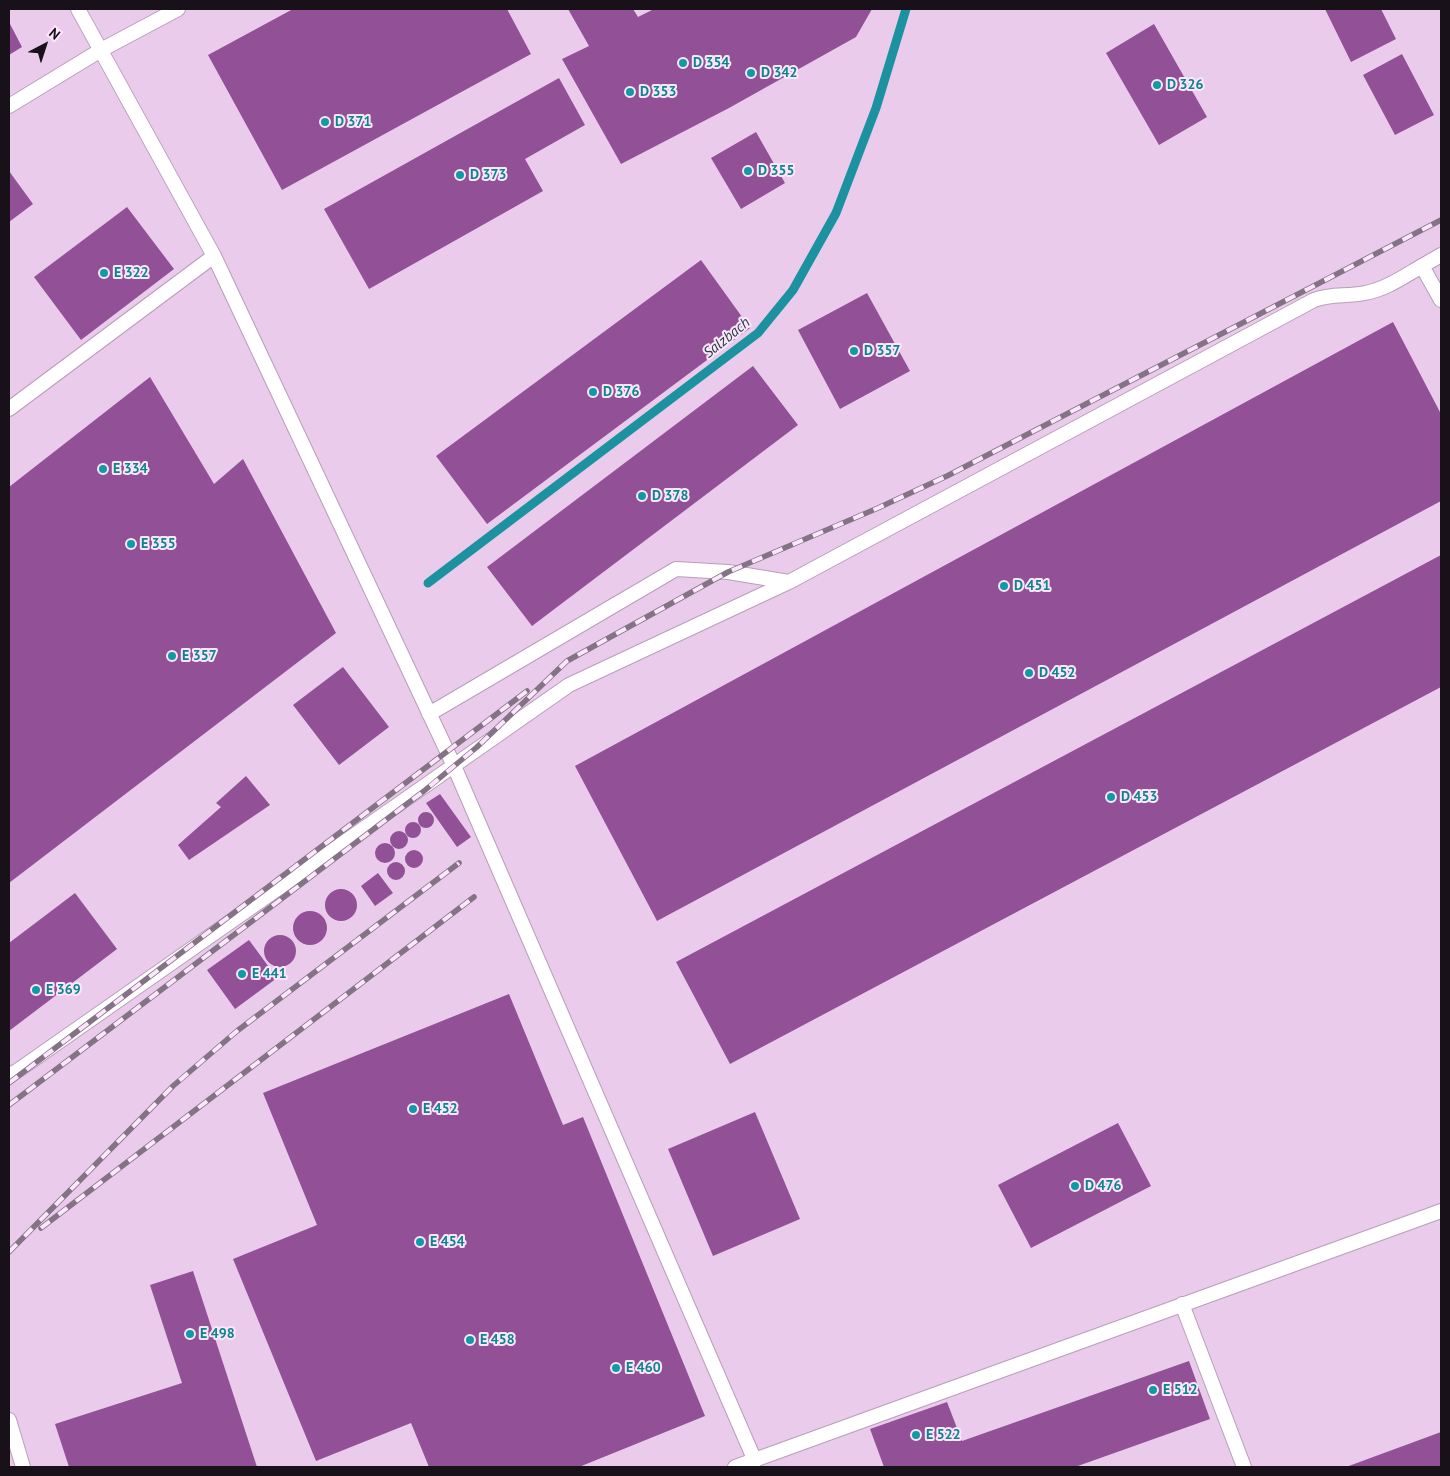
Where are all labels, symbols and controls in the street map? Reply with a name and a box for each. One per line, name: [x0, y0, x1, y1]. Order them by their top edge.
north arrow: [20, 20, 70, 70]
text: N: [45, 24, 64, 43]
place label: D 354: [693, 55, 729, 71]
marker: D 354: [677, 57, 689, 69]
place label: D 342: [761, 65, 797, 81]
marker: D 342: [745, 67, 757, 79]
place label: D 326: [1167, 77, 1203, 93]
marker: D 326: [1151, 79, 1163, 91]
place label: D 353: [640, 84, 676, 100]
marker: D 353: [624, 86, 636, 98]
place label: D 371: [335, 114, 371, 130]
marker: D 371: [319, 116, 331, 128]
place label: D 355: [758, 163, 794, 179]
marker: D 355: [742, 165, 754, 177]
place label: D 373: [470, 167, 506, 183]
marker: D 373: [454, 169, 466, 181]
place label: E 322: [114, 265, 149, 281]
marker: E 322: [98, 267, 110, 279]
water label: Salzbach: [700, 314, 754, 362]
place label: D 357: [864, 343, 900, 359]
marker: D 357: [848, 345, 860, 357]
place label: D 376: [603, 384, 639, 400]
marker: D 376: [587, 386, 599, 398]
place label: E 334: [113, 461, 148, 477]
marker: E 334: [97, 463, 109, 475]
place label: D 378: [652, 488, 688, 504]
marker: D 378: [636, 490, 648, 502]
place label: E 355: [141, 536, 176, 552]
marker: E 355: [125, 538, 137, 550]
place label: D 451: [1014, 578, 1050, 594]
marker: D 451: [998, 580, 1010, 592]
place label: E 357: [182, 648, 217, 664]
marker: E 357: [166, 650, 178, 662]
place label: D 452: [1039, 665, 1075, 681]
marker: D 452: [1023, 667, 1035, 679]
place label: D 453: [1121, 789, 1157, 805]
marker: D 453: [1105, 791, 1117, 803]
place label: E 441: [252, 966, 287, 982]
marker: E 441: [236, 968, 248, 980]
place label: E 369: [46, 982, 81, 998]
marker: E 369: [30, 984, 42, 996]
place label: E 452: [423, 1101, 458, 1117]
marker: E 452: [407, 1103, 419, 1115]
place label: D 476: [1085, 1178, 1121, 1194]
marker: D 476: [1069, 1180, 1081, 1192]
place label: E 454: [430, 1234, 465, 1250]
marker: E 454: [414, 1236, 426, 1248]
place label: E 498: [200, 1326, 235, 1342]
marker: E 498: [184, 1328, 196, 1340]
place label: E 458: [480, 1332, 515, 1348]
marker: E 458: [464, 1334, 476, 1346]
place label: E 460: [626, 1360, 661, 1376]
marker: E 460: [610, 1362, 622, 1374]
place label: E 512: [1163, 1382, 1198, 1398]
marker: E 512: [1147, 1384, 1159, 1396]
place label: E 522: [926, 1427, 961, 1443]
marker: E 522: [910, 1429, 922, 1441]

